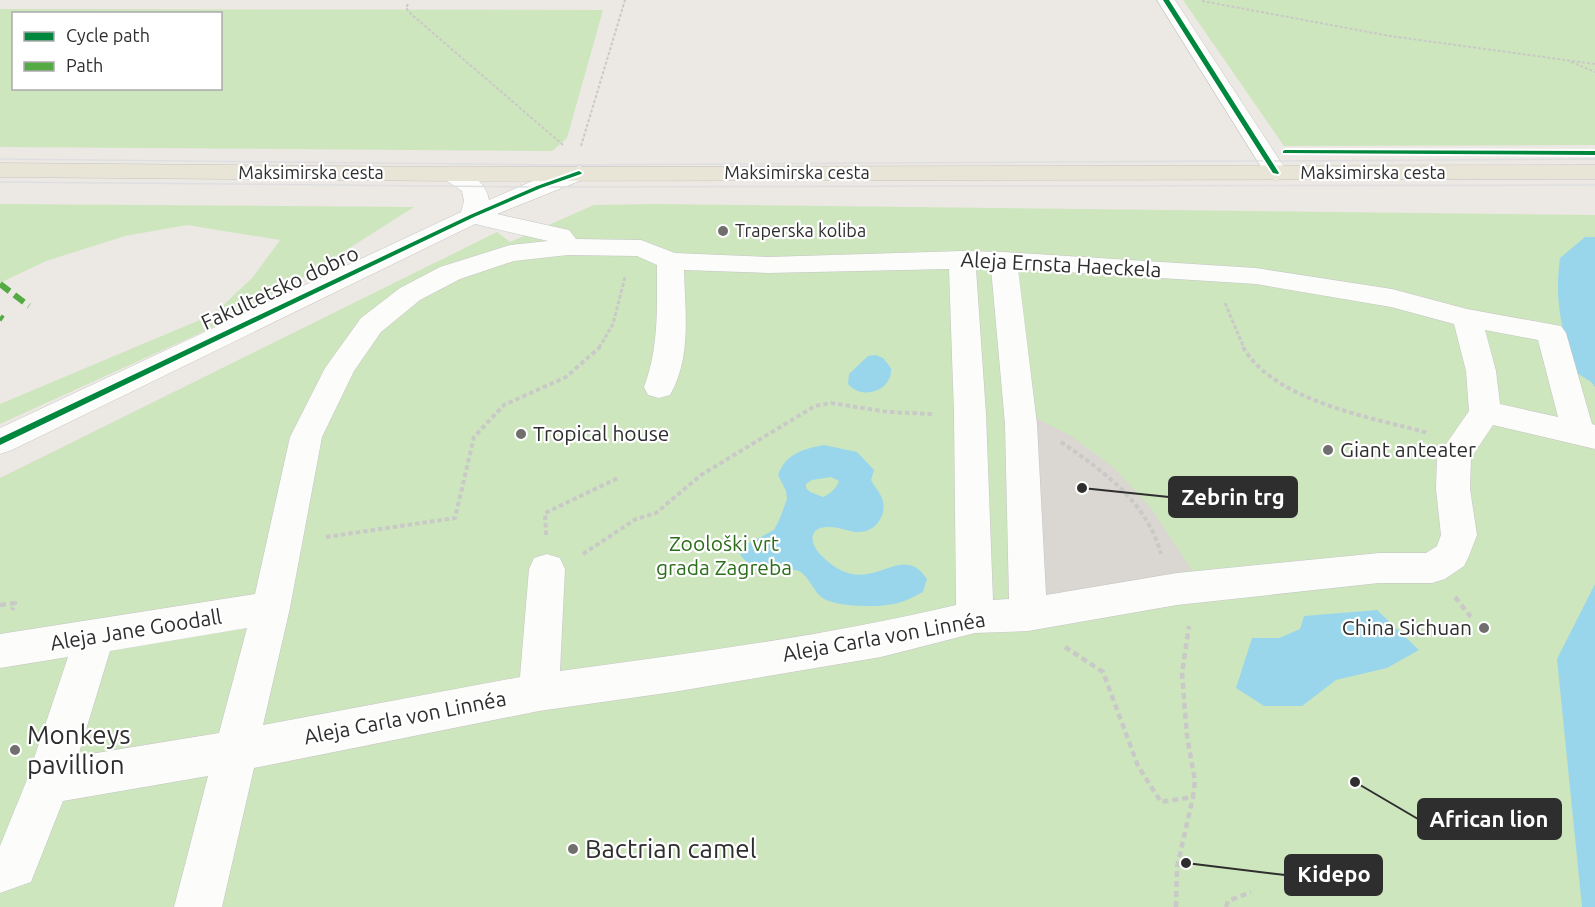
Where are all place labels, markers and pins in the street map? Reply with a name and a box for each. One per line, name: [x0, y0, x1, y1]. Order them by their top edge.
place label: Traperska koliba: [735, 220, 866, 240]
marker: Traperska koliba: [716, 224, 730, 238]
place label: Tropical house: [533, 421, 669, 445]
marker: Tropical house: [514, 427, 528, 441]
place label: Giant anteater: [1340, 437, 1476, 461]
marker: Giant anteater: [1321, 443, 1335, 457]
callout: Zebrin trg: [1169, 477, 1297, 517]
place label: China Sichuan: [1342, 615, 1472, 639]
marker: China Sichuan: [1477, 621, 1491, 635]
place label: Monkeys pavillion: [27, 720, 131, 779]
marker: Monkeys pavillion: [8, 743, 22, 757]
callout: African lion: [1418, 799, 1561, 839]
place label: Bactrian camel: [585, 834, 757, 863]
marker: Bactrian camel: [566, 842, 580, 856]
callout: Kidepo: [1285, 855, 1382, 895]

